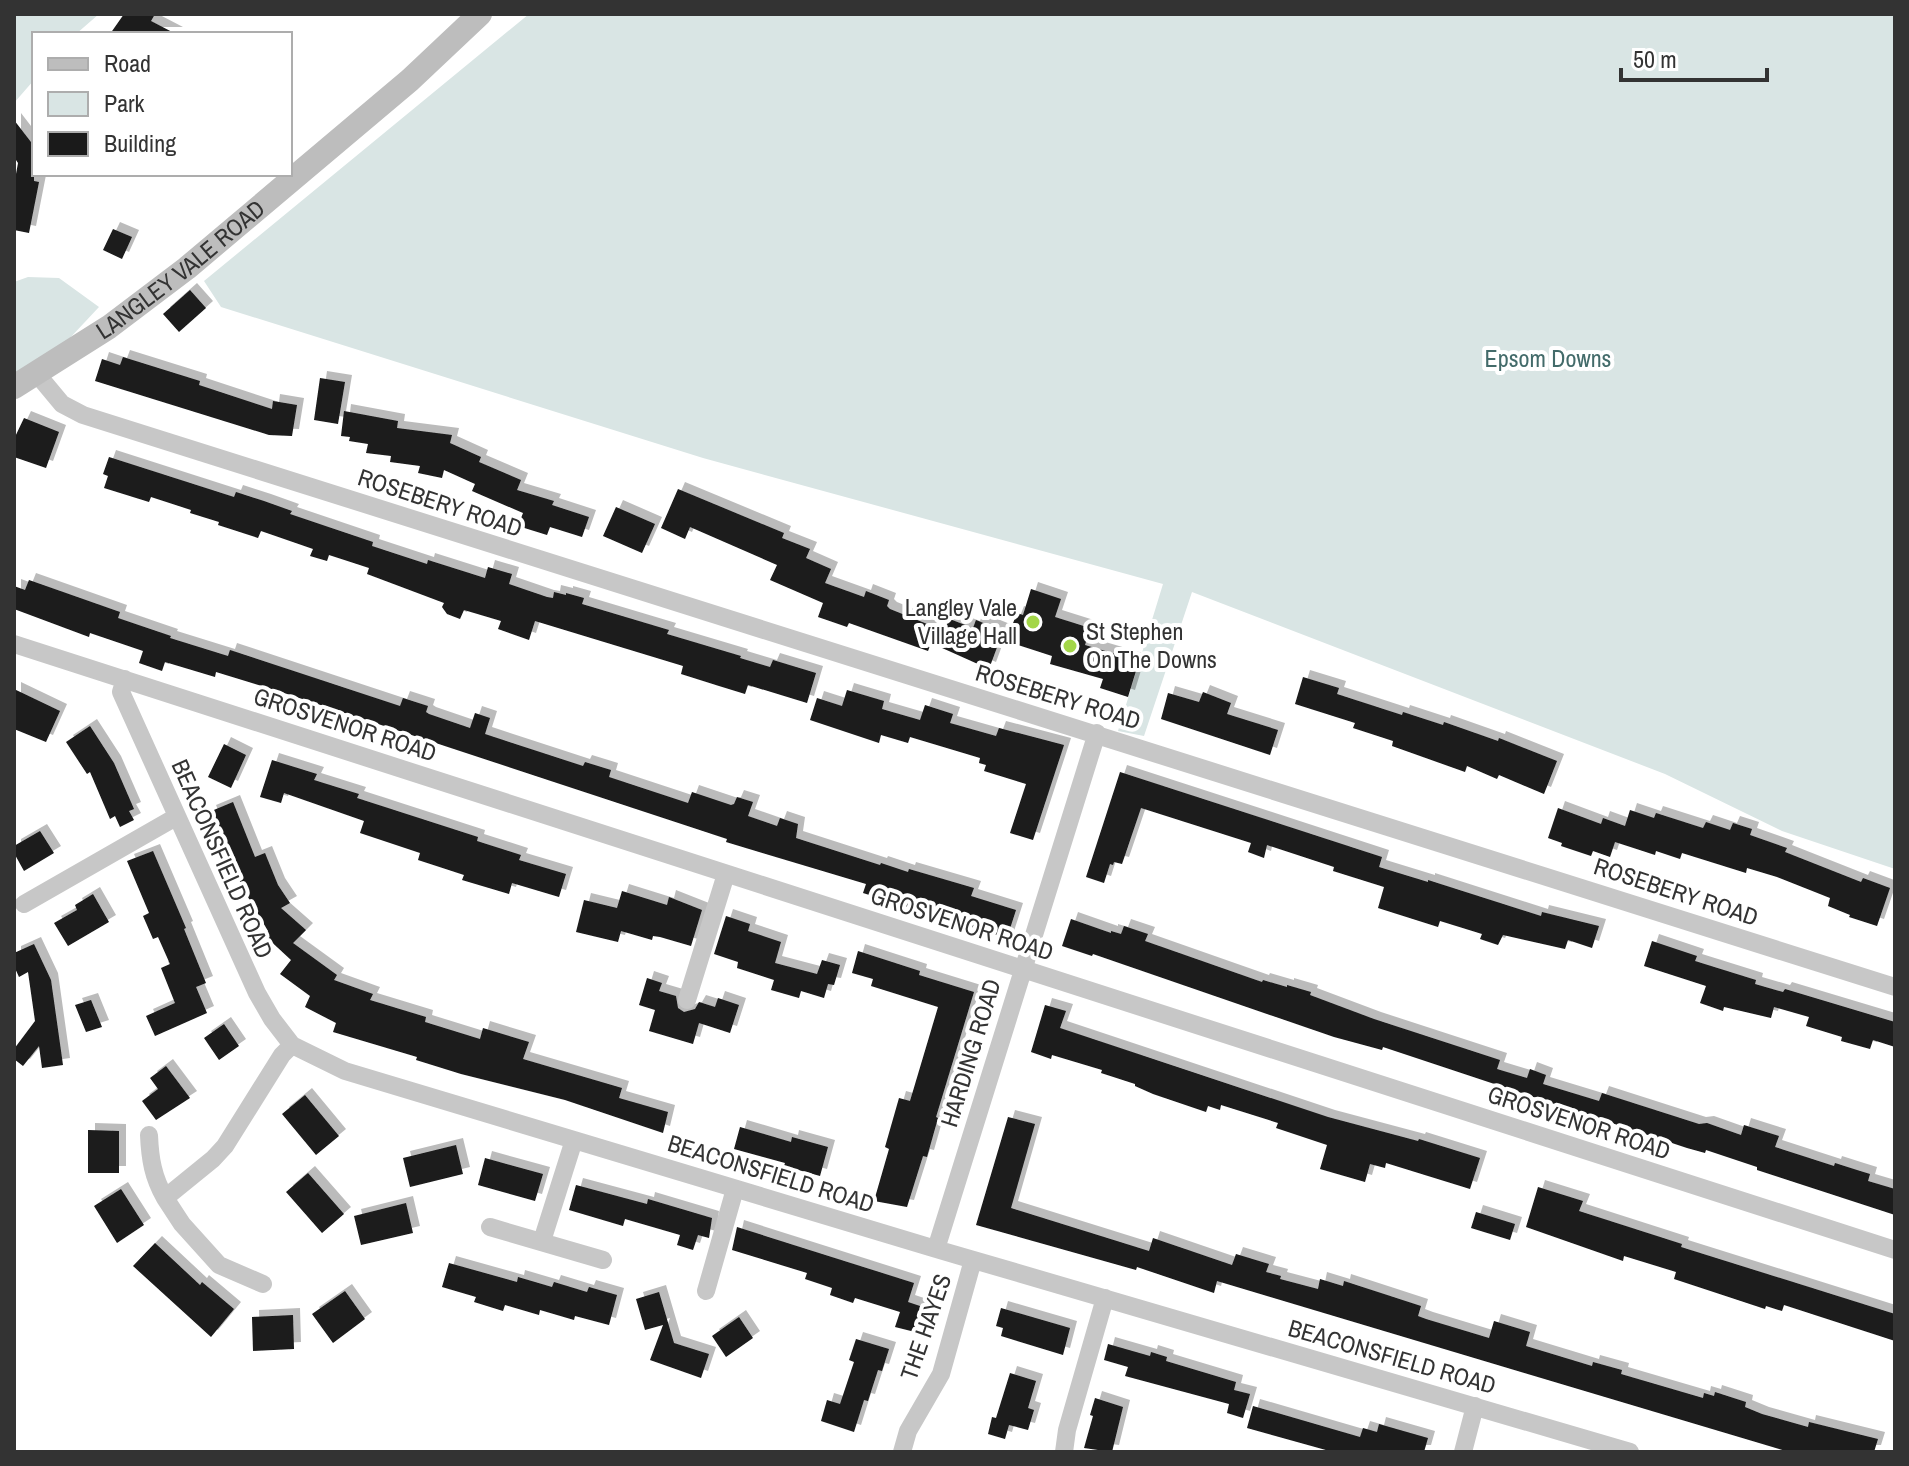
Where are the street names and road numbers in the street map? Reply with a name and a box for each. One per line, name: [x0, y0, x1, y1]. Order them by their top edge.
street label: LANGLEY VALE ROAD: [90, 192, 271, 346]
street label: ROSEBERY ROAD: [354, 460, 527, 544]
street label: ROSEBERY ROAD: [972, 656, 1145, 736]
street label: GROSVENOR ROAD: [250, 679, 441, 769]
street label: BEACONSFIELD ROAD: [165, 754, 281, 963]
street label: ROSEBERY ROAD: [1590, 849, 1763, 933]
street label: GROSVENOR ROAD: [867, 878, 1058, 968]
street label: HARDING ROAD: [932, 975, 1008, 1131]
street label: GROSVENOR ROAD: [1484, 1077, 1675, 1167]
street label: BEACONSFIELD ROAD: [664, 1126, 878, 1220]
street label: THE HAYES: [892, 1269, 958, 1384]
street label: BEACONSFIELD ROAD: [1285, 1311, 1500, 1401]

